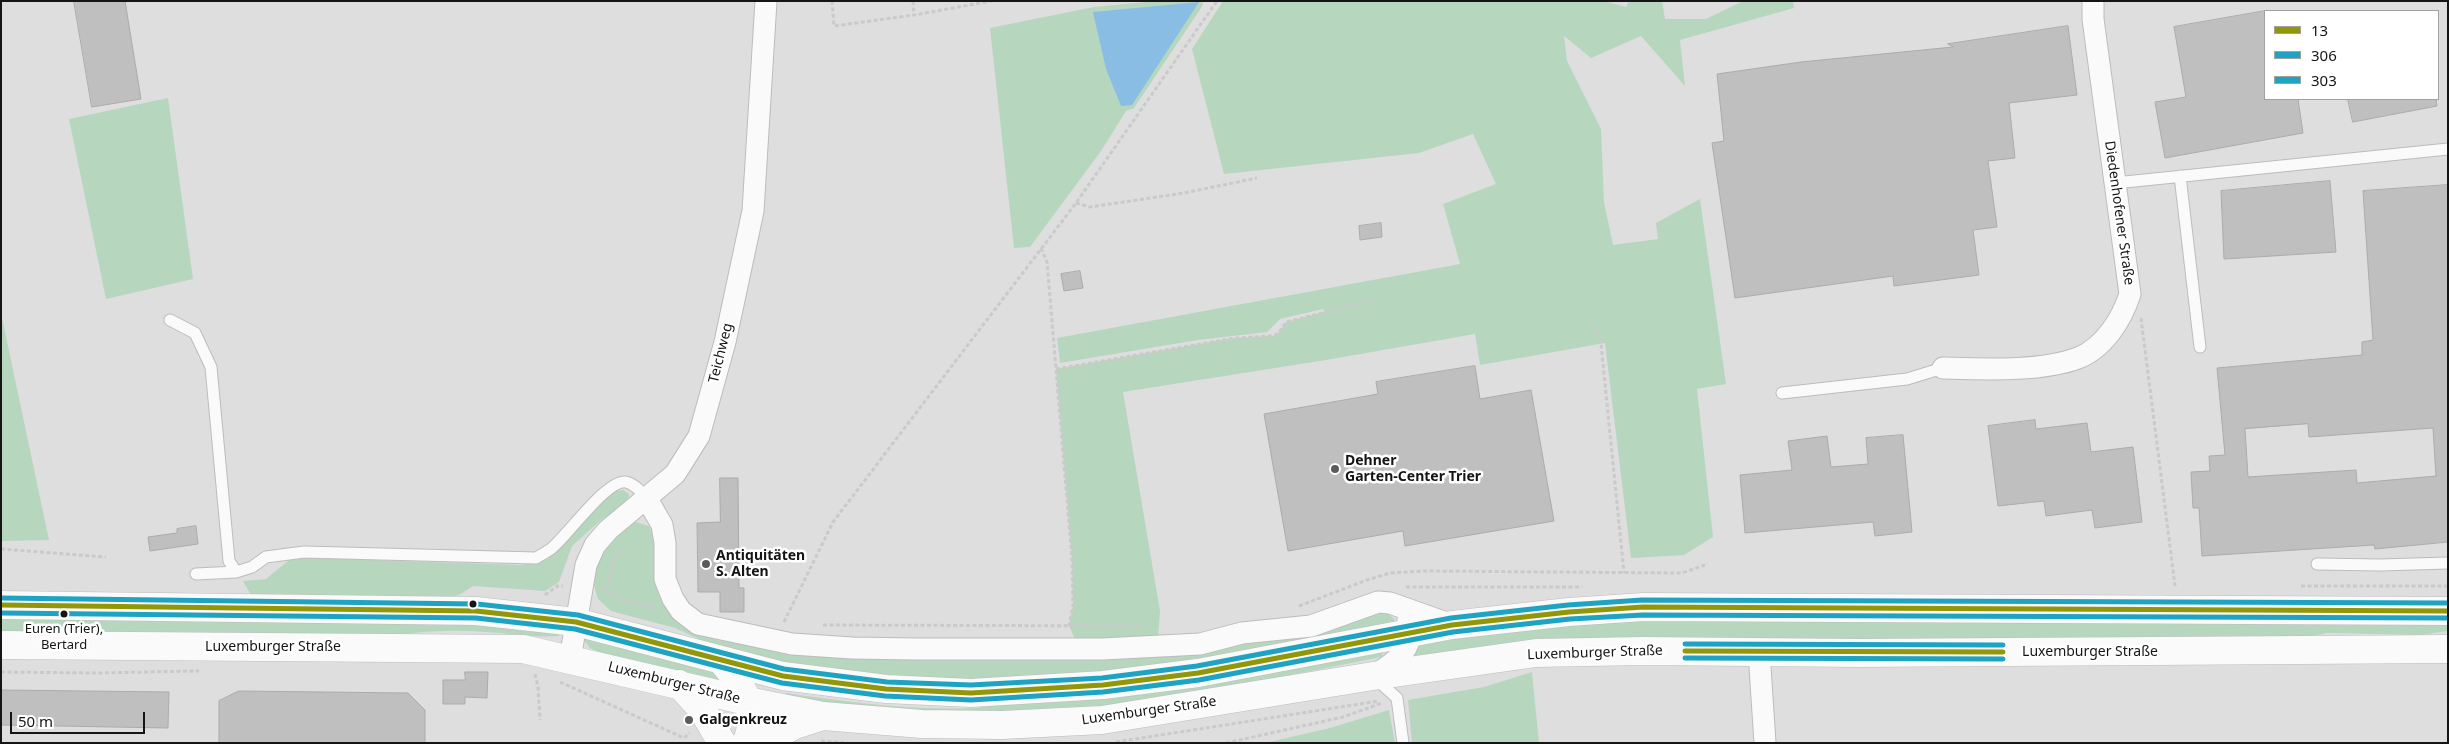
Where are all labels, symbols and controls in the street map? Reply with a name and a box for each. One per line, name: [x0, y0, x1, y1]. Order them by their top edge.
legend: [2264, 10, 2439, 100]
text: 13: [2311, 20, 2328, 40]
text: 306: [2311, 45, 2337, 65]
text: 303: [2311, 70, 2337, 90]
street label: Diedenhofener Straße: [2101, 140, 2137, 286]
street label: Teichweg: [705, 321, 737, 385]
place label: Dehner Garten-Center Trier: [1345, 453, 1481, 486]
marker: Dehner Garten-Center Trier: [1329, 463, 1341, 475]
place label: Antiquitäten S. Alten: [716, 548, 805, 580]
marker: Antiquitäten S. Alten: [700, 558, 712, 570]
unlabelled marker: [468, 599, 478, 609]
marker: Euren (Trier), Bertard: [59, 609, 69, 619]
place label: Euren (Trier), Bertard: [25, 621, 103, 652]
street label: Luxemburger Straße: [205, 639, 341, 655]
street label: Luxemburger Straße: [1527, 642, 1663, 664]
street label: Luxemburger Straße: [2022, 644, 2158, 660]
street label: Luxemburger Straße: [606, 658, 742, 708]
street label: Luxemburger Straße: [1081, 693, 1217, 729]
scale bar: [12, 702, 148, 734]
text: 50 m: [18, 711, 53, 731]
place label: Galgenkreuz: [699, 712, 787, 728]
marker: Galgenkreuz: [683, 714, 695, 726]

